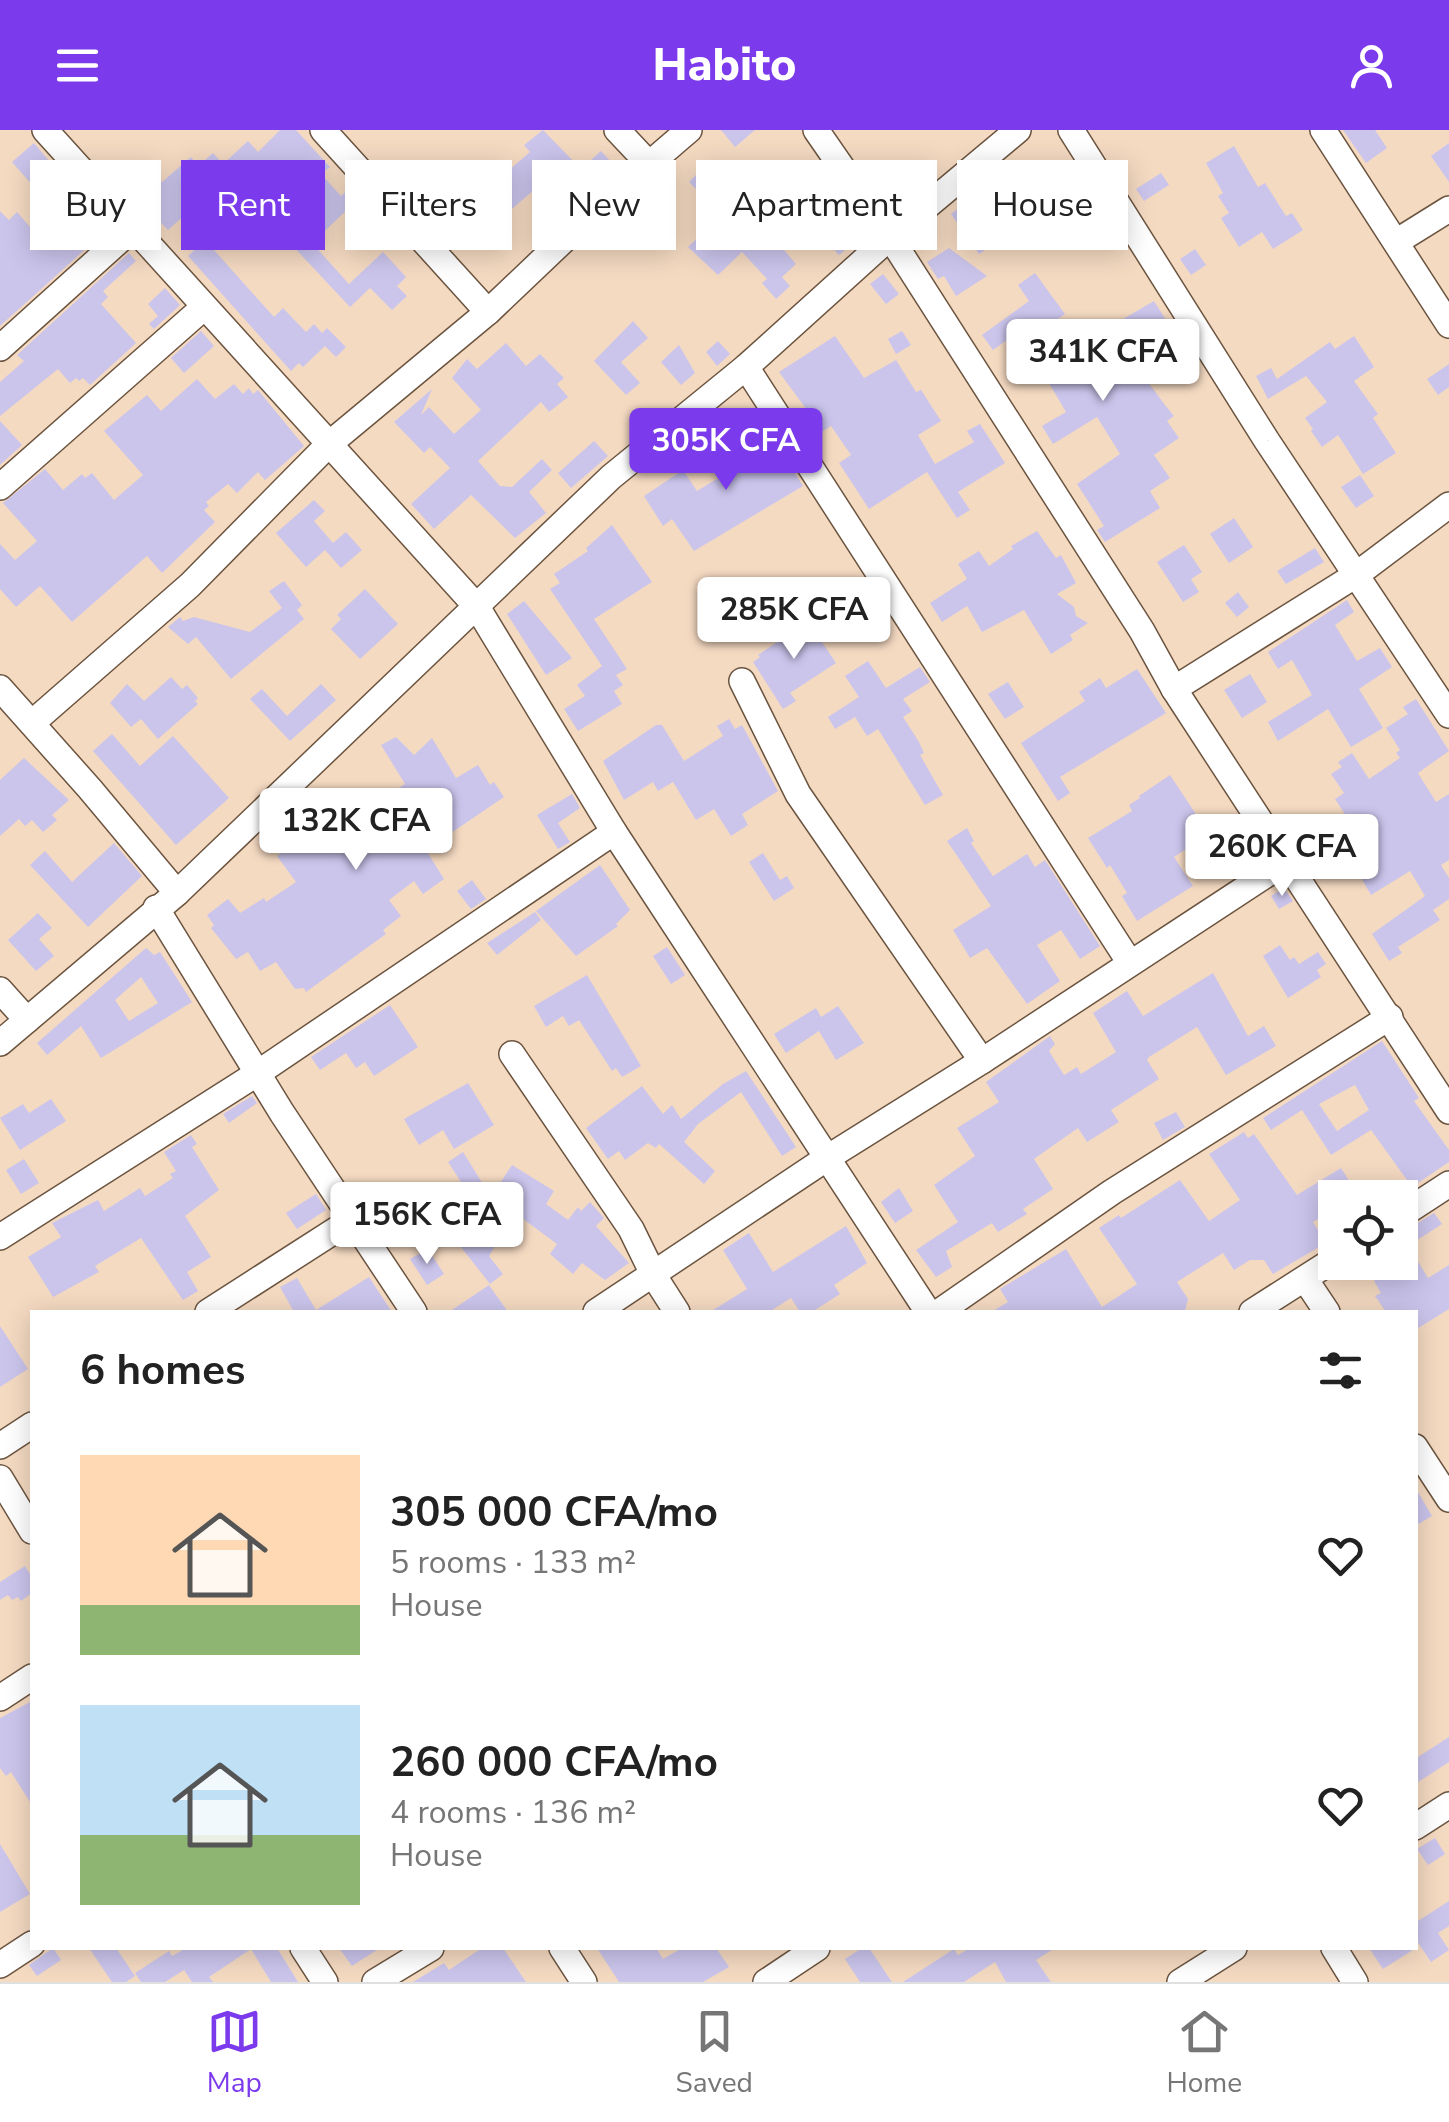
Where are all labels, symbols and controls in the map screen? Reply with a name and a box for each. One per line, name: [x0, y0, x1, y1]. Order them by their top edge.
text: Habito: [652, 35, 797, 96]
icon: menu: [50, 38, 105, 93]
icon: person: [1344, 38, 1399, 93]
chip: Buy: [30, 160, 161, 250]
chip: Rent: [181, 160, 325, 250]
chip: Filters: [345, 160, 512, 250]
chip: New: [532, 160, 676, 250]
chip: Apartment: [696, 160, 937, 250]
chip: House: [957, 160, 1128, 250]
pin: 341K CFA: [1000, 319, 1206, 404]
text: 341K CFA: [1028, 330, 1178, 373]
pin: 305K CFA: [623, 408, 829, 493]
text: 305K CFA: [651, 419, 801, 462]
pin: 285K CFA: [691, 577, 897, 662]
text: 285K CFA: [719, 588, 869, 631]
pin: 132K CFA: [253, 788, 459, 873]
text: 132K CFA: [281, 799, 431, 842]
pin: 260K CFA: [1179, 814, 1385, 899]
text: 260K CFA: [1207, 825, 1357, 868]
map controls: [1318, 1180, 1418, 1280]
button: locate: [1318, 1180, 1418, 1280]
pin: 156K CFA: [324, 1182, 530, 1267]
text: 156K CFA: [352, 1193, 502, 1236]
text: 6 homes: [80, 1342, 245, 1399]
icon: filters: [1313, 1343, 1368, 1398]
text: 305 000 CFA/mo: [390, 1484, 718, 1541]
icon: home: [160, 1495, 280, 1615]
icon: heart: [1313, 1528, 1368, 1583]
text: 5 rooms · 133 m²: [390, 1541, 636, 1584]
text: House: [390, 1584, 483, 1627]
text: 260 000 CFA/mo: [390, 1734, 718, 1791]
icon: home: [160, 1745, 280, 1865]
icon: heart: [1313, 1778, 1368, 1833]
text: 4 rooms · 136 m²: [390, 1791, 636, 1834]
text: House: [390, 1834, 483, 1877]
tab: Map: [207, 2004, 262, 2102]
tab: Saved: [676, 2004, 753, 2102]
tab: Home: [1166, 2004, 1242, 2102]

